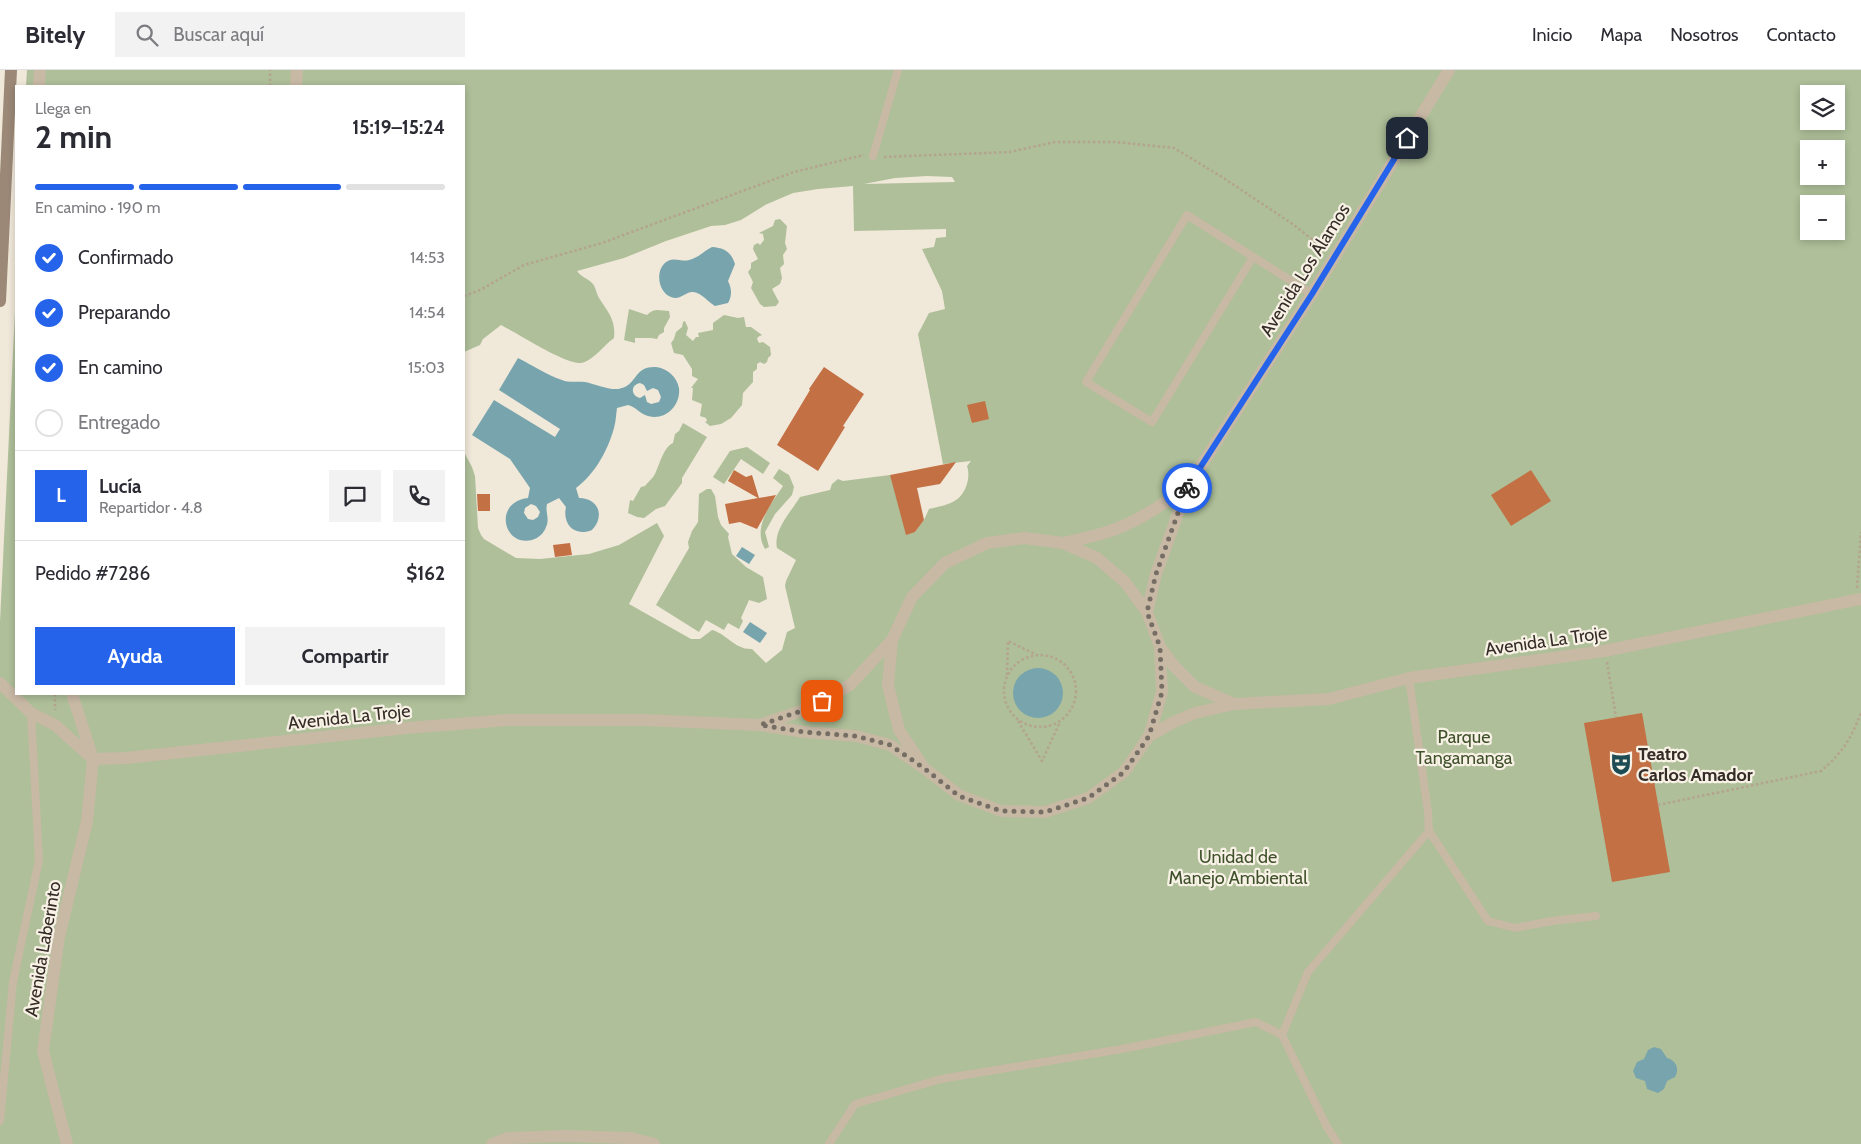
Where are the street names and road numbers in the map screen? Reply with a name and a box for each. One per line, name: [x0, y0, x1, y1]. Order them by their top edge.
street label: Avenida Los Álamos: [1255, 200, 1355, 340]
street label: Avenida La Troje: [1484, 622, 1608, 660]
street label: Avenida La Troje: [287, 700, 411, 734]
street label: Avenida Laberinto: [20, 879, 66, 1018]

